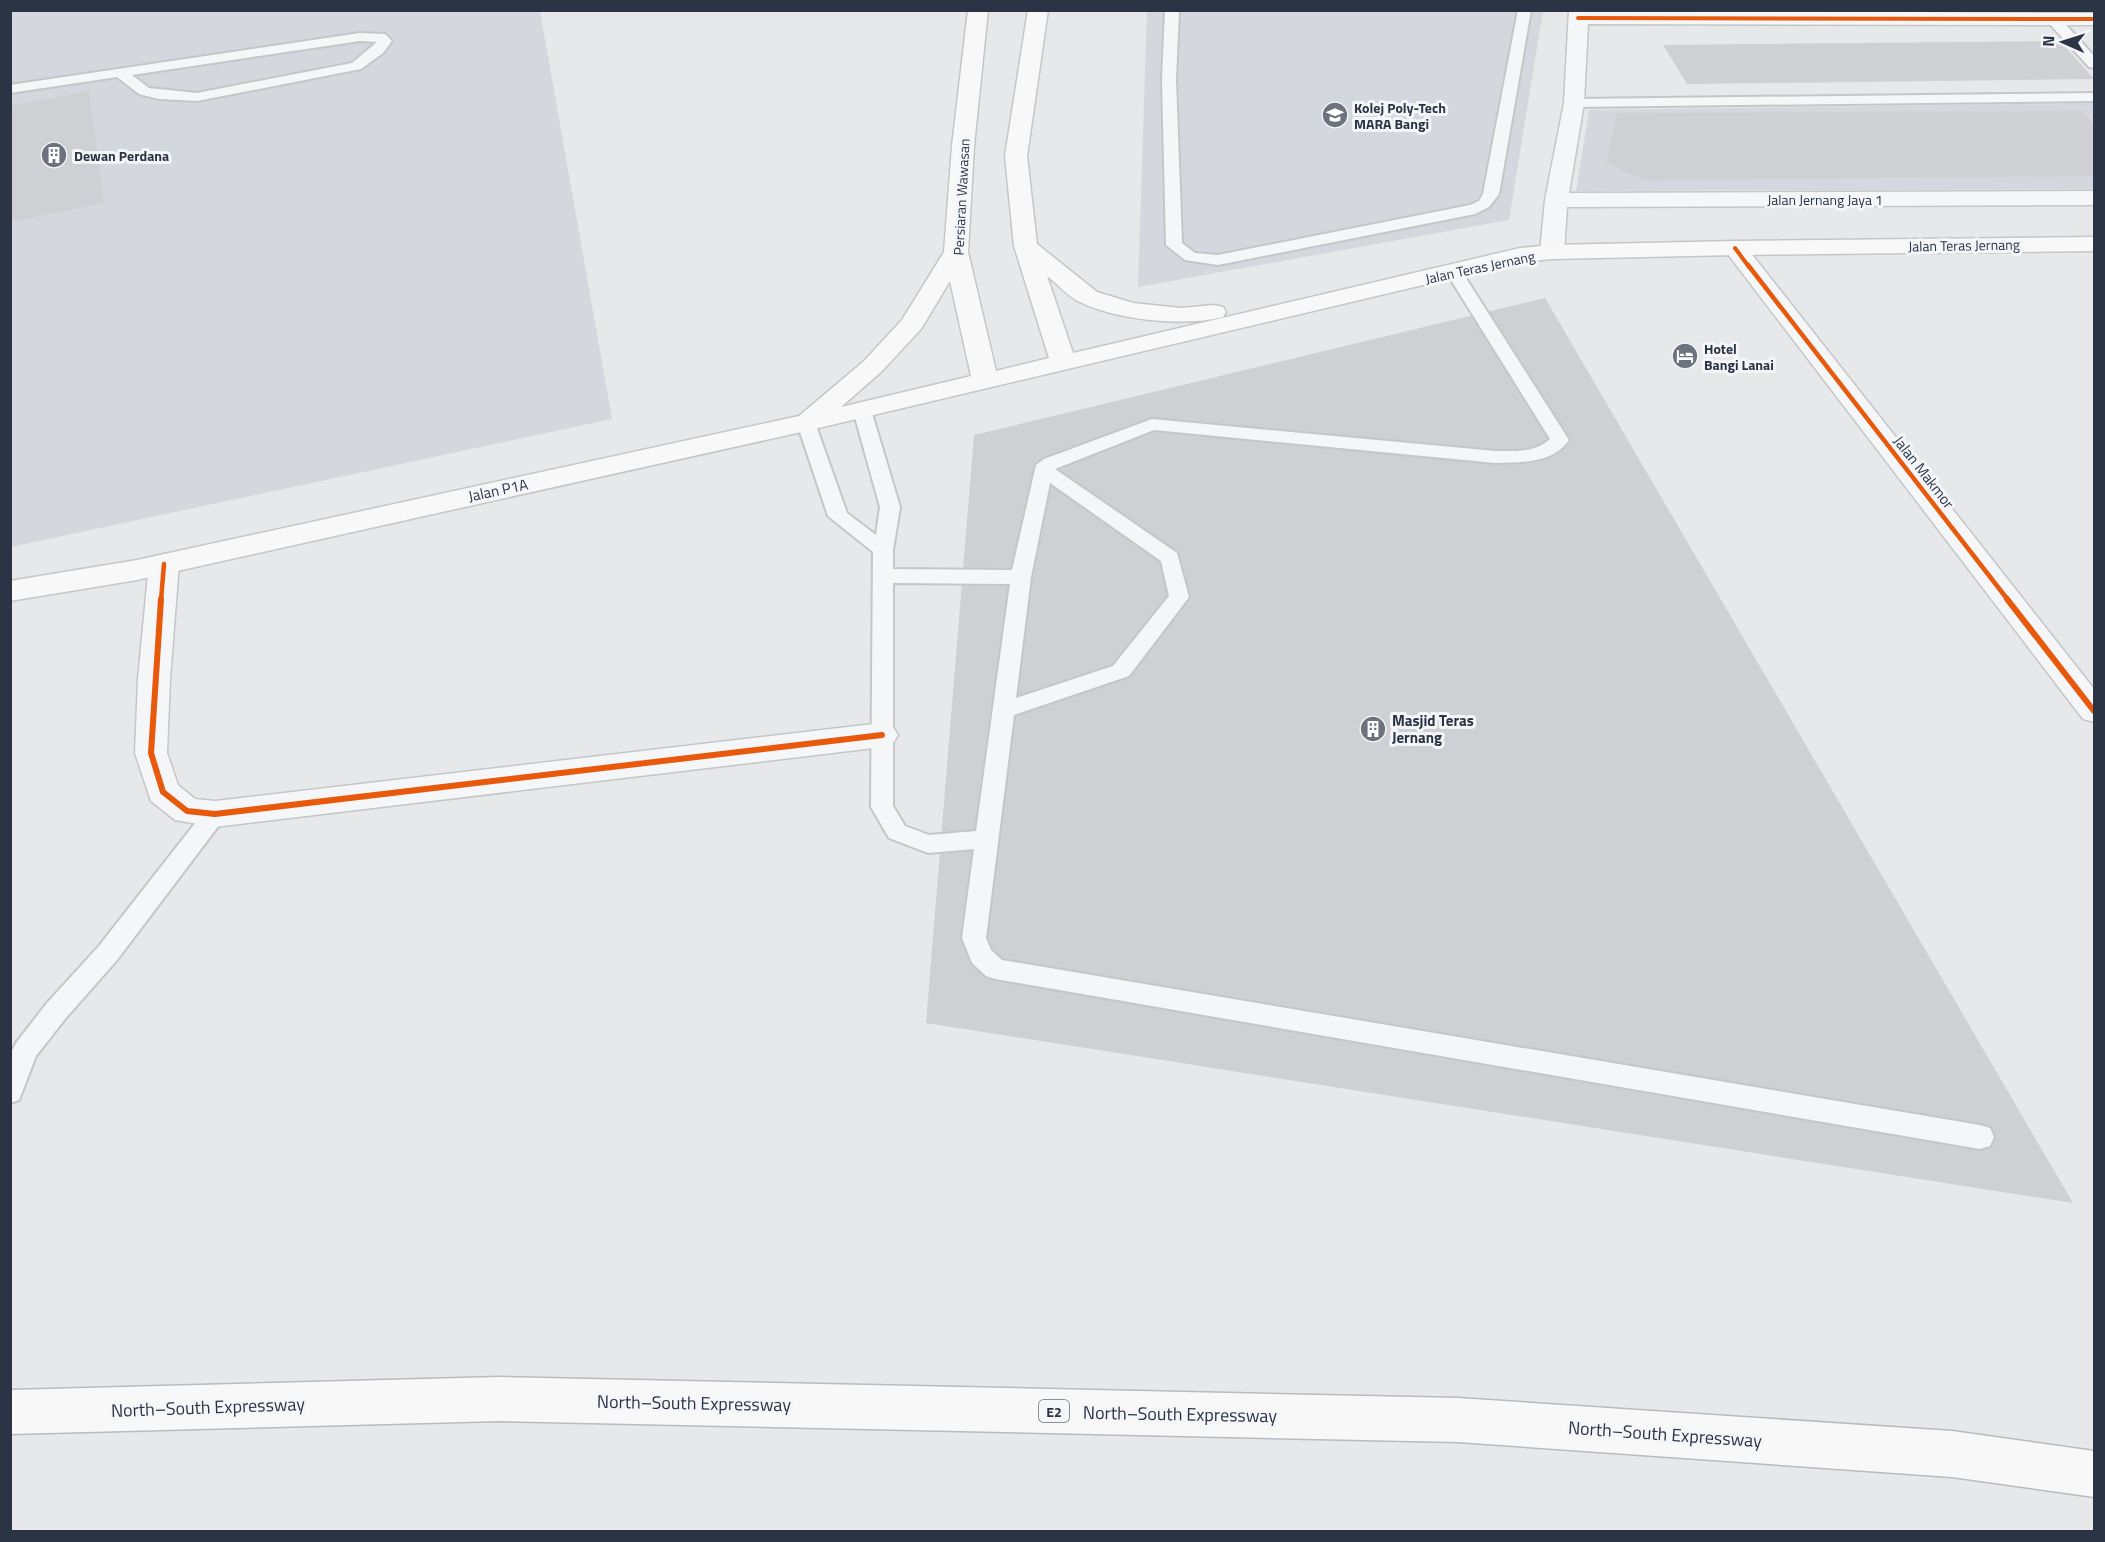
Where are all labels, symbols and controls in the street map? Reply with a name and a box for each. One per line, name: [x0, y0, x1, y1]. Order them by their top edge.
north arrow: [2033, 12, 2093, 72]
text: N: [2036, 35, 2060, 47]
place label: Kolej Poly-Tech MARA Bangi: [1354, 97, 1446, 134]
school or university icon: Kolej Poly-Tech MARA Bangi: [1320, 100, 1350, 130]
street label: Persiaran Wawasan: [947, 138, 975, 256]
building icon: Dewan Perdana: [39, 140, 69, 170]
place label: Dewan Perdana: [74, 145, 169, 166]
street label: Jalan Jernang Jaya 1: [1767, 189, 1883, 210]
street label: Jalan Teras Jernang: [1908, 234, 2020, 256]
street label: Jalan Teras Jernang: [1423, 245, 1537, 289]
place label: Hotel Bangi Lanai: [1704, 338, 1774, 375]
hotel icon: Hotel Bangi Lanai: [1670, 341, 1700, 371]
street label: Jalan Makmor: [1888, 431, 1960, 513]
street label: Jalan P1A: [466, 472, 530, 508]
place label: Masjid Teras Jernang: [1392, 709, 1474, 749]
building icon: Masjid Teras Jernang: [1358, 714, 1388, 744]
street label: North–South Expressway: [597, 1388, 792, 1418]
street label: North–South Expressway: [111, 1390, 306, 1424]
street label: North–South Expressway: [1083, 1399, 1278, 1429]
road number: E2: [1039, 1400, 1069, 1422]
street label: North–South Expressway: [1567, 1414, 1763, 1454]

